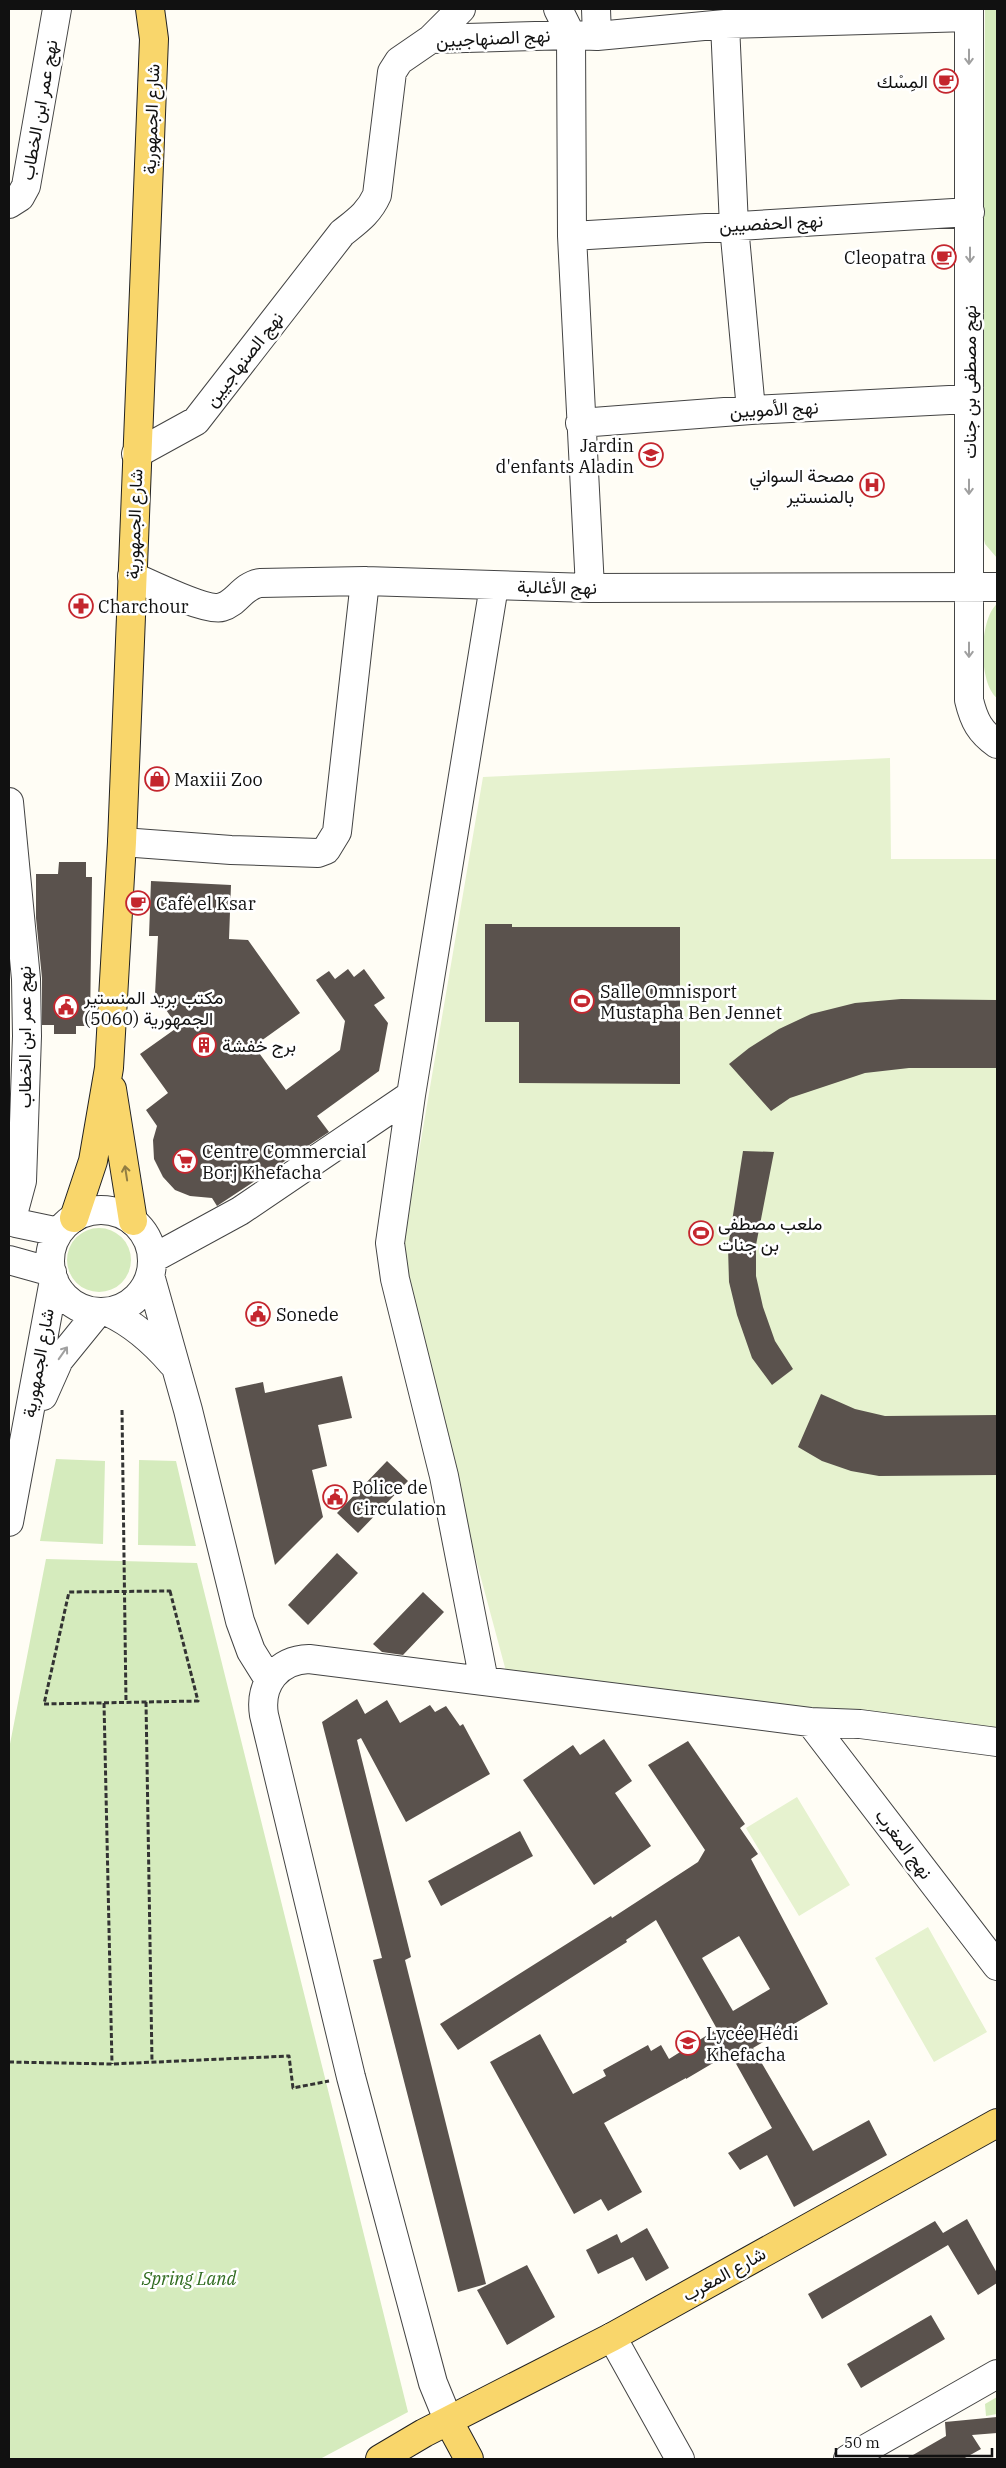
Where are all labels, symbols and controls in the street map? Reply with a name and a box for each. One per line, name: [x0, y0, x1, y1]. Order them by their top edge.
street label: نهج الصنهاجيين: [435, 24, 551, 53]
street label: نهج عمر ابن الخطاب: [15, 38, 64, 182]
one-way arrow: [964, 49, 974, 65]
street label: شارع الجمهورية: [138, 63, 165, 175]
cafe icon: المِسْك: [933, 68, 959, 94]
place label: المِسْك: [877, 70, 928, 93]
street label: نهج الحفصيين: [718, 209, 824, 238]
cafe icon: Cleopatra: [931, 244, 957, 270]
place label: Cleopatra: [844, 246, 926, 269]
one-way arrow: [965, 246, 975, 263]
street label: نهج مصطفى بن جنات: [958, 305, 982, 459]
street label: نهج الصنهاجيين: [200, 307, 289, 412]
street label: نهج الأمويين: [729, 395, 819, 424]
place label: Jardin d'enfants Aladin: [496, 434, 634, 478]
school or university icon: Jardin d'enfants Aladin: [638, 442, 664, 468]
place label: مصحة السواني بالمنستير: [750, 464, 854, 508]
street label: شارع الجمهورية: [121, 468, 148, 580]
hospital icon: مصحة السواني بالمنستير: [859, 472, 885, 498]
one-way arrow: [964, 479, 974, 495]
street label: نهج الأغالبة: [517, 575, 597, 600]
pharmacy icon: Charchour: [68, 593, 94, 619]
place label: Charchour: [98, 595, 189, 618]
one-way arrow: [964, 642, 974, 658]
shop icon: Maxiii Zoo: [144, 766, 170, 792]
place label: Maxiii Zoo: [174, 768, 263, 791]
cafe icon: Café el Ksar: [125, 890, 151, 916]
place label: Café el Ksar: [156, 892, 256, 915]
street label: نهج عمر ابن الخطاب: [13, 966, 37, 1108]
place label: Salle Omnisport Mustapha Ben Jennet: [600, 980, 782, 1024]
place label: مكتب بريد المنستير الجمهورية (5060): [83, 986, 223, 1030]
sports icon: Salle Omnisport Mustapha Ben Jennet: [569, 988, 595, 1014]
public building icon: مكتب بريد المنستير الجمهورية (5060): [53, 994, 79, 1020]
building icon: برج خفشة: [191, 1032, 217, 1058]
place label: برج خفشة: [222, 1034, 296, 1058]
place label: Centre Commercial Borj Khefacha: [202, 1140, 367, 1184]
supermarket icon: Centre Commercial Borj Khefacha: [172, 1148, 198, 1174]
one-way arrow: [120, 1165, 130, 1181]
place label: ملعب مصطفى بن جنات: [718, 1212, 822, 1256]
sports icon: ملعب مصطفى بن جنات: [688, 1220, 714, 1246]
public building icon: Sonede: [245, 1301, 271, 1327]
place label: Sonede: [276, 1303, 339, 1326]
street label: شارع الجمهورية: [17, 1307, 60, 1420]
one-way arrow: [58, 1347, 68, 1361]
place label: Police de Circulation: [352, 1476, 446, 1520]
public building icon: Police de Circulation: [322, 1484, 348, 1510]
street label: نهج المغرب: [869, 1804, 938, 1884]
place label: Lycée Hédi Khefacha: [706, 2022, 799, 2066]
school or university icon: Lycée Hédi Khefacha: [675, 2030, 701, 2056]
street label: شارع المغرب: [678, 2242, 770, 2307]
park label: Spring Land: [141, 2267, 237, 2290]
scale bar: [836, 2426, 992, 2458]
text: 50 m: [844, 2433, 880, 2452]

